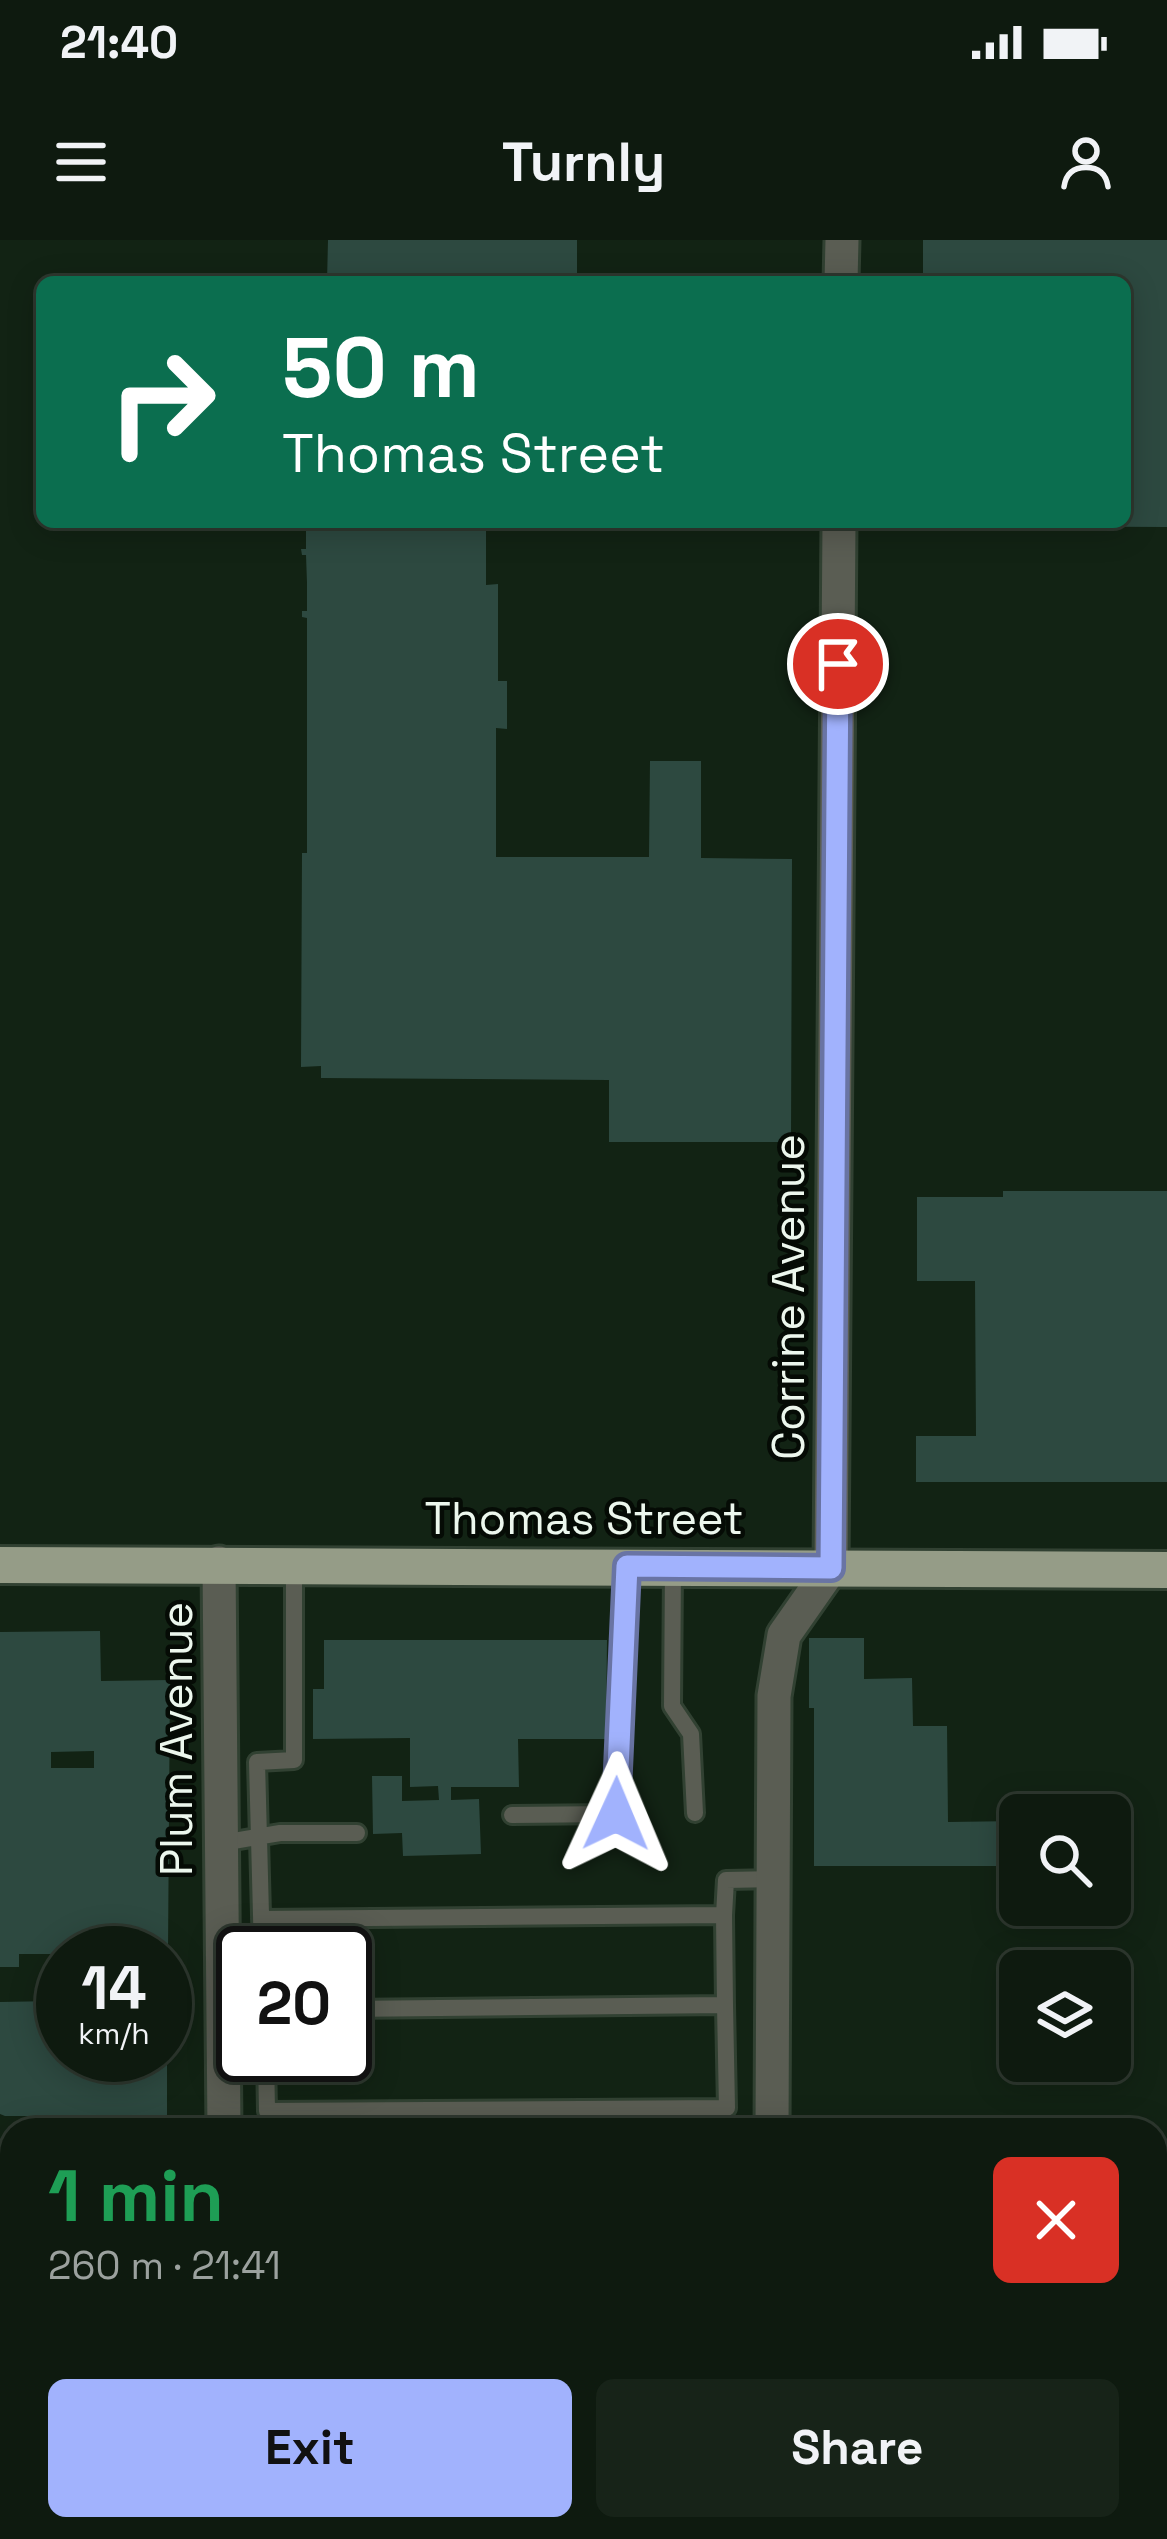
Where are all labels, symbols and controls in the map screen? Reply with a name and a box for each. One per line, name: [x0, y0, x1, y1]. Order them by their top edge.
text: 21:40: [60, 14, 178, 71]
text: Turnly: [502, 128, 665, 197]
icon: menu: [48, 129, 114, 195]
icon: person: [1053, 129, 1119, 195]
text: 50 m: [282, 314, 480, 422]
icon: right: [84, 324, 240, 480]
text: Thomas Street: [282, 419, 665, 488]
pin: [787, 613, 889, 715]
icon: arrive: [805, 631, 871, 697]
street label: Corrine Avenue: [760, 1134, 817, 1460]
street label: Thomas Street: [424, 1490, 744, 1547]
street label: Plum Avenue: [148, 1602, 205, 1876]
position arrow: [553, 1751, 679, 1877]
map controls: [999, 1794, 1131, 2082]
button: search: [999, 1794, 1131, 1926]
speed limit sign: 20: [216, 1926, 372, 2082]
text: 14: [81, 1950, 147, 2027]
button: layers: [999, 1950, 1131, 2082]
text: km/h: [78, 2014, 150, 2053]
text: 1 min: [48, 2150, 224, 2242]
button: close: [993, 2157, 1119, 2283]
text: 260 m · 21:41: [48, 2241, 281, 2290]
button: Exit: [48, 2379, 572, 2517]
button: Share: [596, 2379, 1119, 2517]

